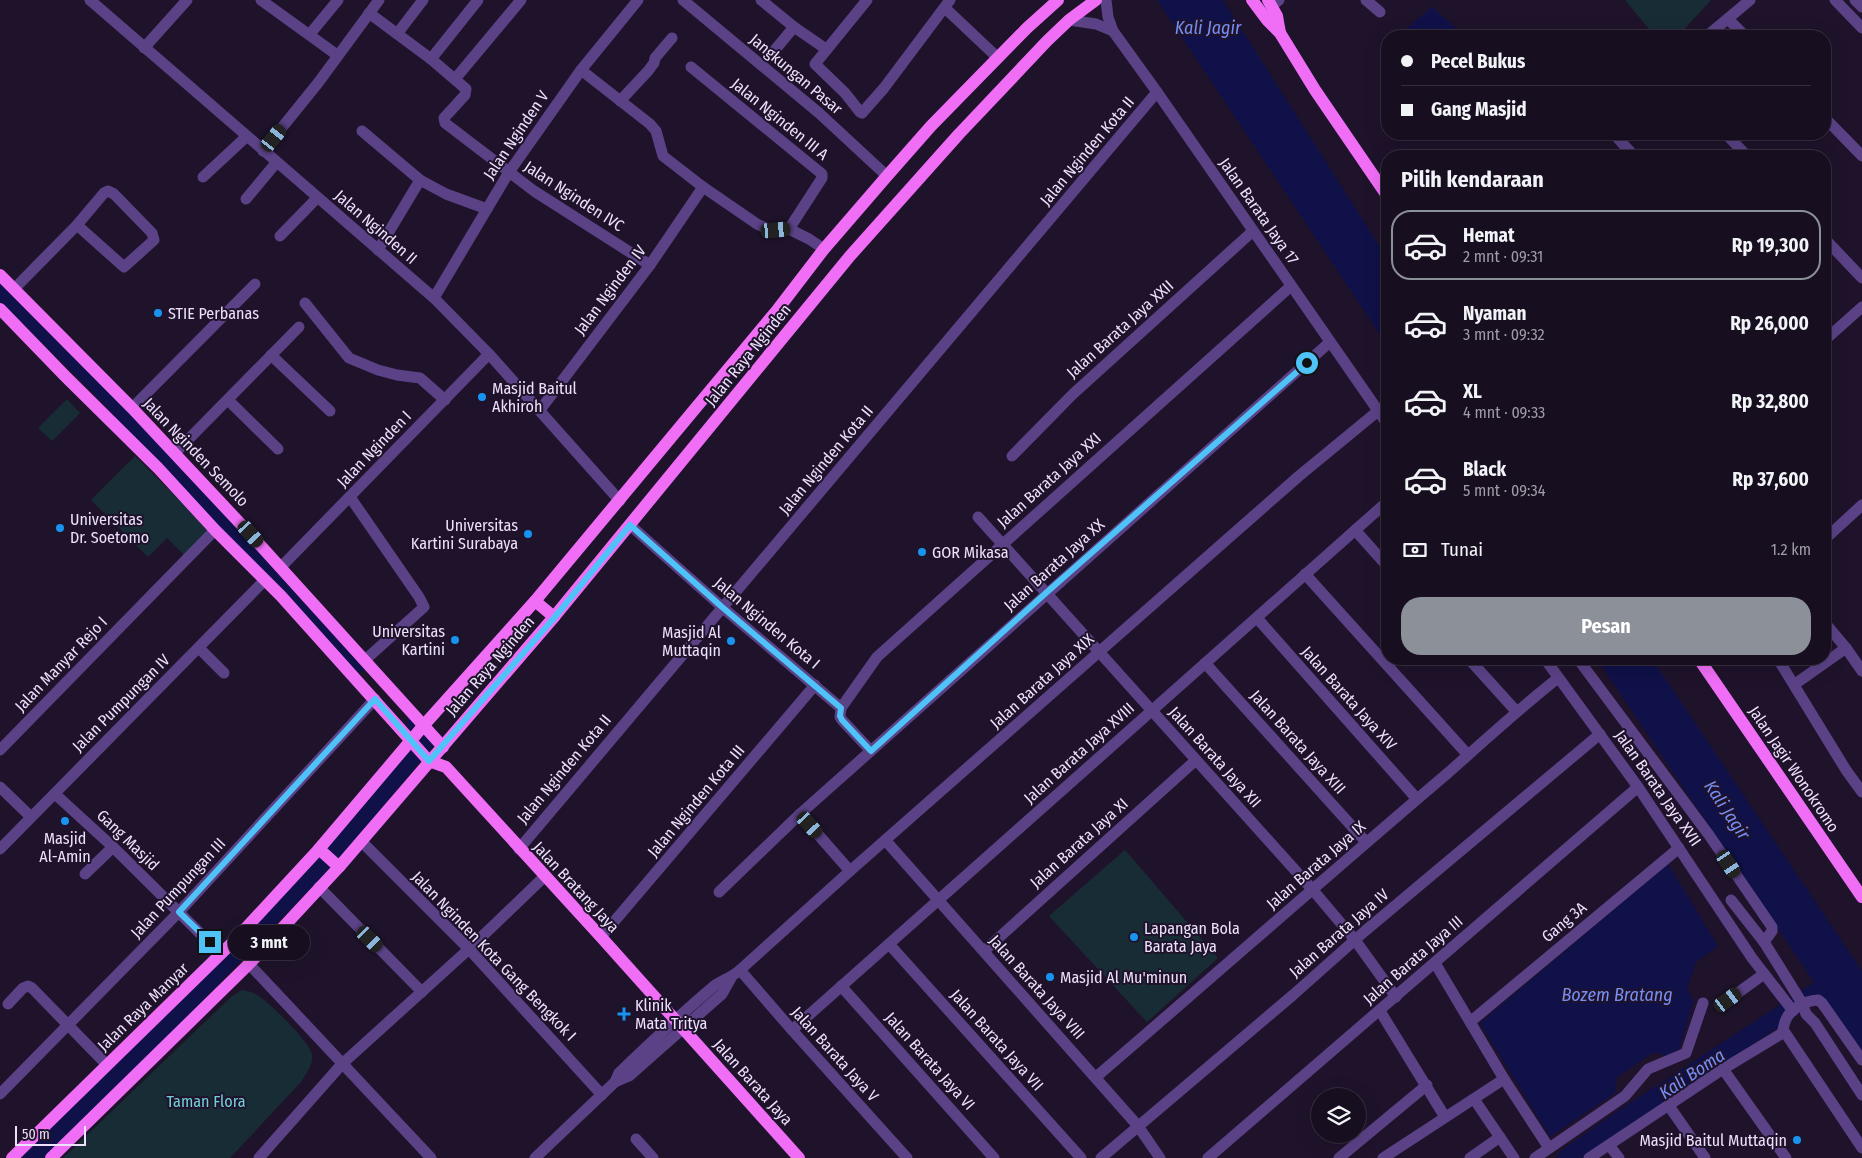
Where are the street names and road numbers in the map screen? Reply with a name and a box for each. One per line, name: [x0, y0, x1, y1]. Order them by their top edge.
street label: Jangkungan Pasar: [746, 30, 846, 118]
street label: Jalan Nginden III A: [728, 74, 833, 164]
street label: Jalan Nginden V: [479, 86, 553, 183]
street label: Jalan Nginden Kota II: [1036, 93, 1138, 209]
street label: Jalan Barata Jaya 17: [1215, 154, 1303, 268]
street label: Jalan Nginden IVC: [521, 157, 627, 235]
street label: Jalan Nginden II: [331, 186, 421, 268]
street label: Jalan Nginden IV: [570, 241, 650, 338]
street label: Jalan Barata Jaya XXII: [1063, 276, 1177, 382]
street label: Jalan Raya Nginden: [701, 300, 795, 410]
street label: Jalan Nginden Semolo: [139, 394, 253, 510]
street label: Jalan Nginden Kota II: [775, 402, 877, 518]
street label: Jalan Nginden I: [333, 407, 415, 491]
street label: Jalan Barata Jaya XXI: [993, 429, 1105, 531]
street label: Jalan Barata Jaya XX: [1000, 515, 1108, 615]
street label: Jalan Nginden Kota I: [710, 573, 824, 673]
street label: Jalan Raya Nginden: [442, 612, 538, 720]
street label: Jalan Manyar Rejo I: [11, 613, 111, 715]
street label: Jalan Barata Jaya XIX: [986, 629, 1098, 732]
street label: Jalan Barata Jaya XIV: [1297, 642, 1401, 754]
street label: Jalan Pumpungan IV: [68, 650, 174, 756]
street label: Jalan Barata Jaya XIII: [1246, 686, 1350, 798]
street label: Jalan Barata Jaya XVIII: [1020, 699, 1138, 807]
street label: Jalan Jagir Wonokromo: [1745, 702, 1843, 836]
street label: Jalan Barata Jaya XII: [1165, 703, 1265, 811]
street label: Jalan Nginden Kota II: [513, 711, 615, 827]
street label: Jalan Barata Jaya XVII: [1611, 726, 1705, 850]
street label: Jalan Nginden Kota III: [644, 741, 748, 861]
street label: Jalan Barata Jaya XI: [1026, 794, 1132, 892]
street label: Gang Masjid: [93, 806, 163, 874]
street label: Jalan Barata Jaya IX: [1263, 817, 1370, 913]
street label: Jalan Pumpungan III: [127, 834, 229, 942]
street label: Jalan Bratang Jaya: [529, 838, 623, 936]
street label: Jalan Nginden Kota Gang Bengkok I: [408, 867, 580, 1045]
street label: Jalan Barata Jaya IV: [1285, 884, 1393, 981]
street label: Gang 3A: [1538, 898, 1591, 946]
street label: Jalan Barata Jaya III: [1359, 912, 1467, 1008]
street label: Jalan Barata Jaya VIII: [985, 931, 1089, 1043]
street label: Jalan Raya Manyar: [94, 959, 193, 1055]
street label: Jalan Barata Jaya VII: [947, 985, 1047, 1095]
street label: Jalan Barata Jaya V: [787, 1003, 883, 1106]
street label: Jalan Barata Jaya VI: [881, 1008, 979, 1114]
street label: Jalan Barata Jaya: [709, 1035, 797, 1129]

